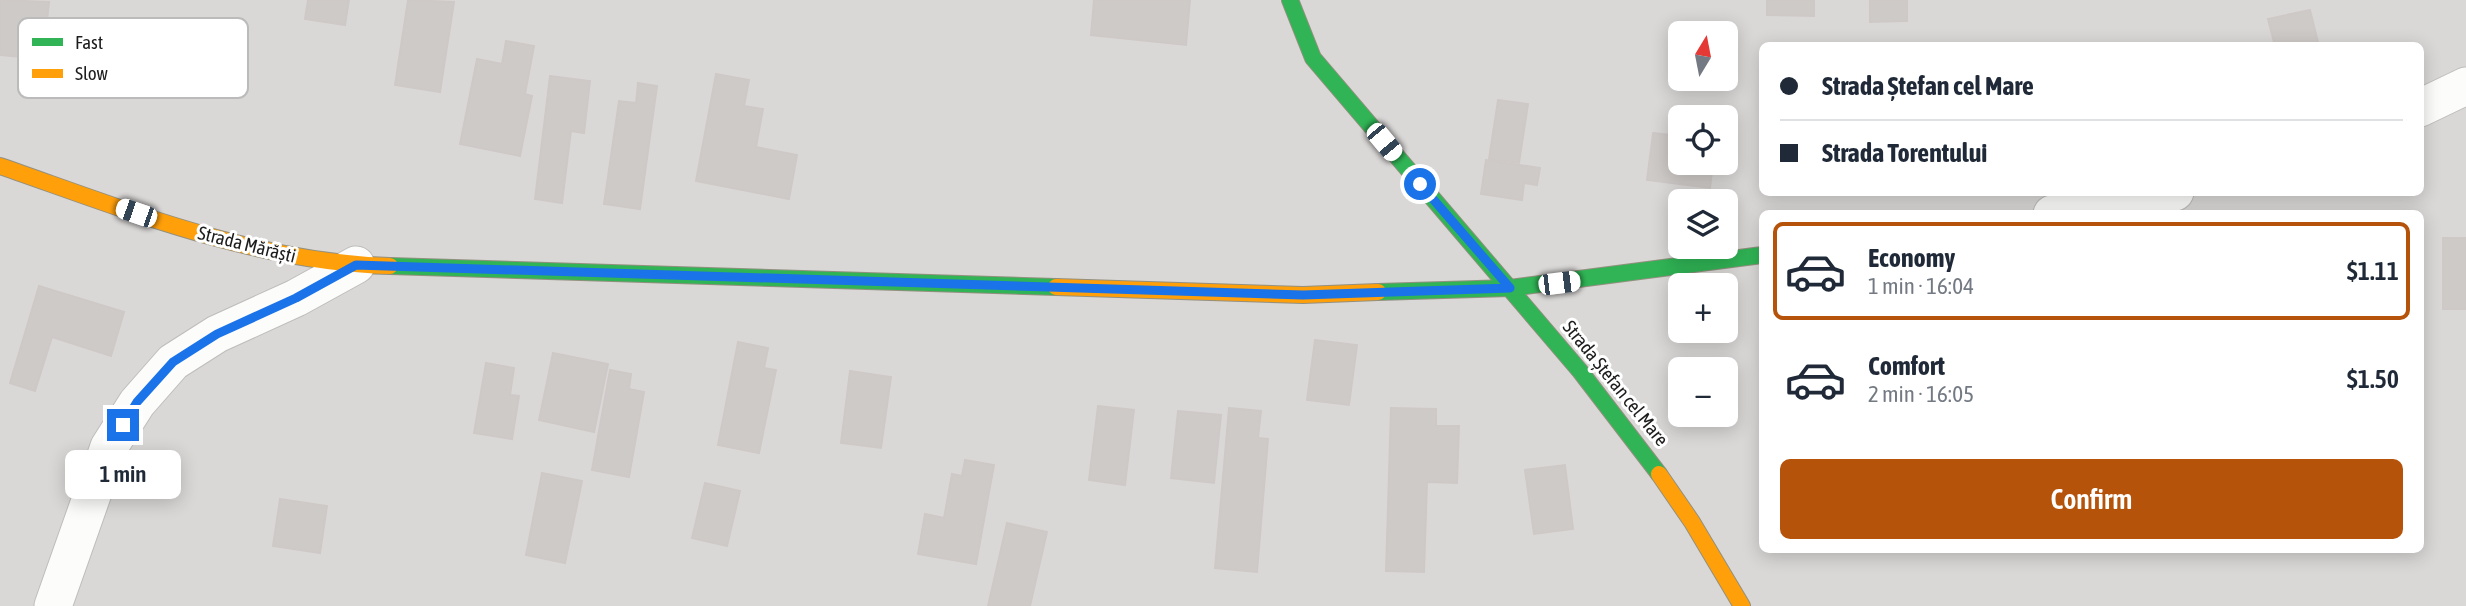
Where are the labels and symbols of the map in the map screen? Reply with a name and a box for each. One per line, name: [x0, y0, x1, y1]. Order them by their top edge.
legend: [18, 18, 248, 98]
north arrow: [1668, 21, 1738, 91]
text: Fast: [75, 31, 103, 53]
text: Slow: [75, 62, 109, 84]
car: [1363, 119, 1406, 165]
route start: [1404, 168, 1436, 200]
car: [113, 196, 160, 230]
street label: Strada Mărăști: [196, 221, 298, 267]
car: [1537, 270, 1582, 296]
street label: Strada Ștefan cel Mare: [1559, 316, 1673, 450]
route end: [107, 409, 139, 441]
callout: 1 min: [65, 450, 181, 499]

